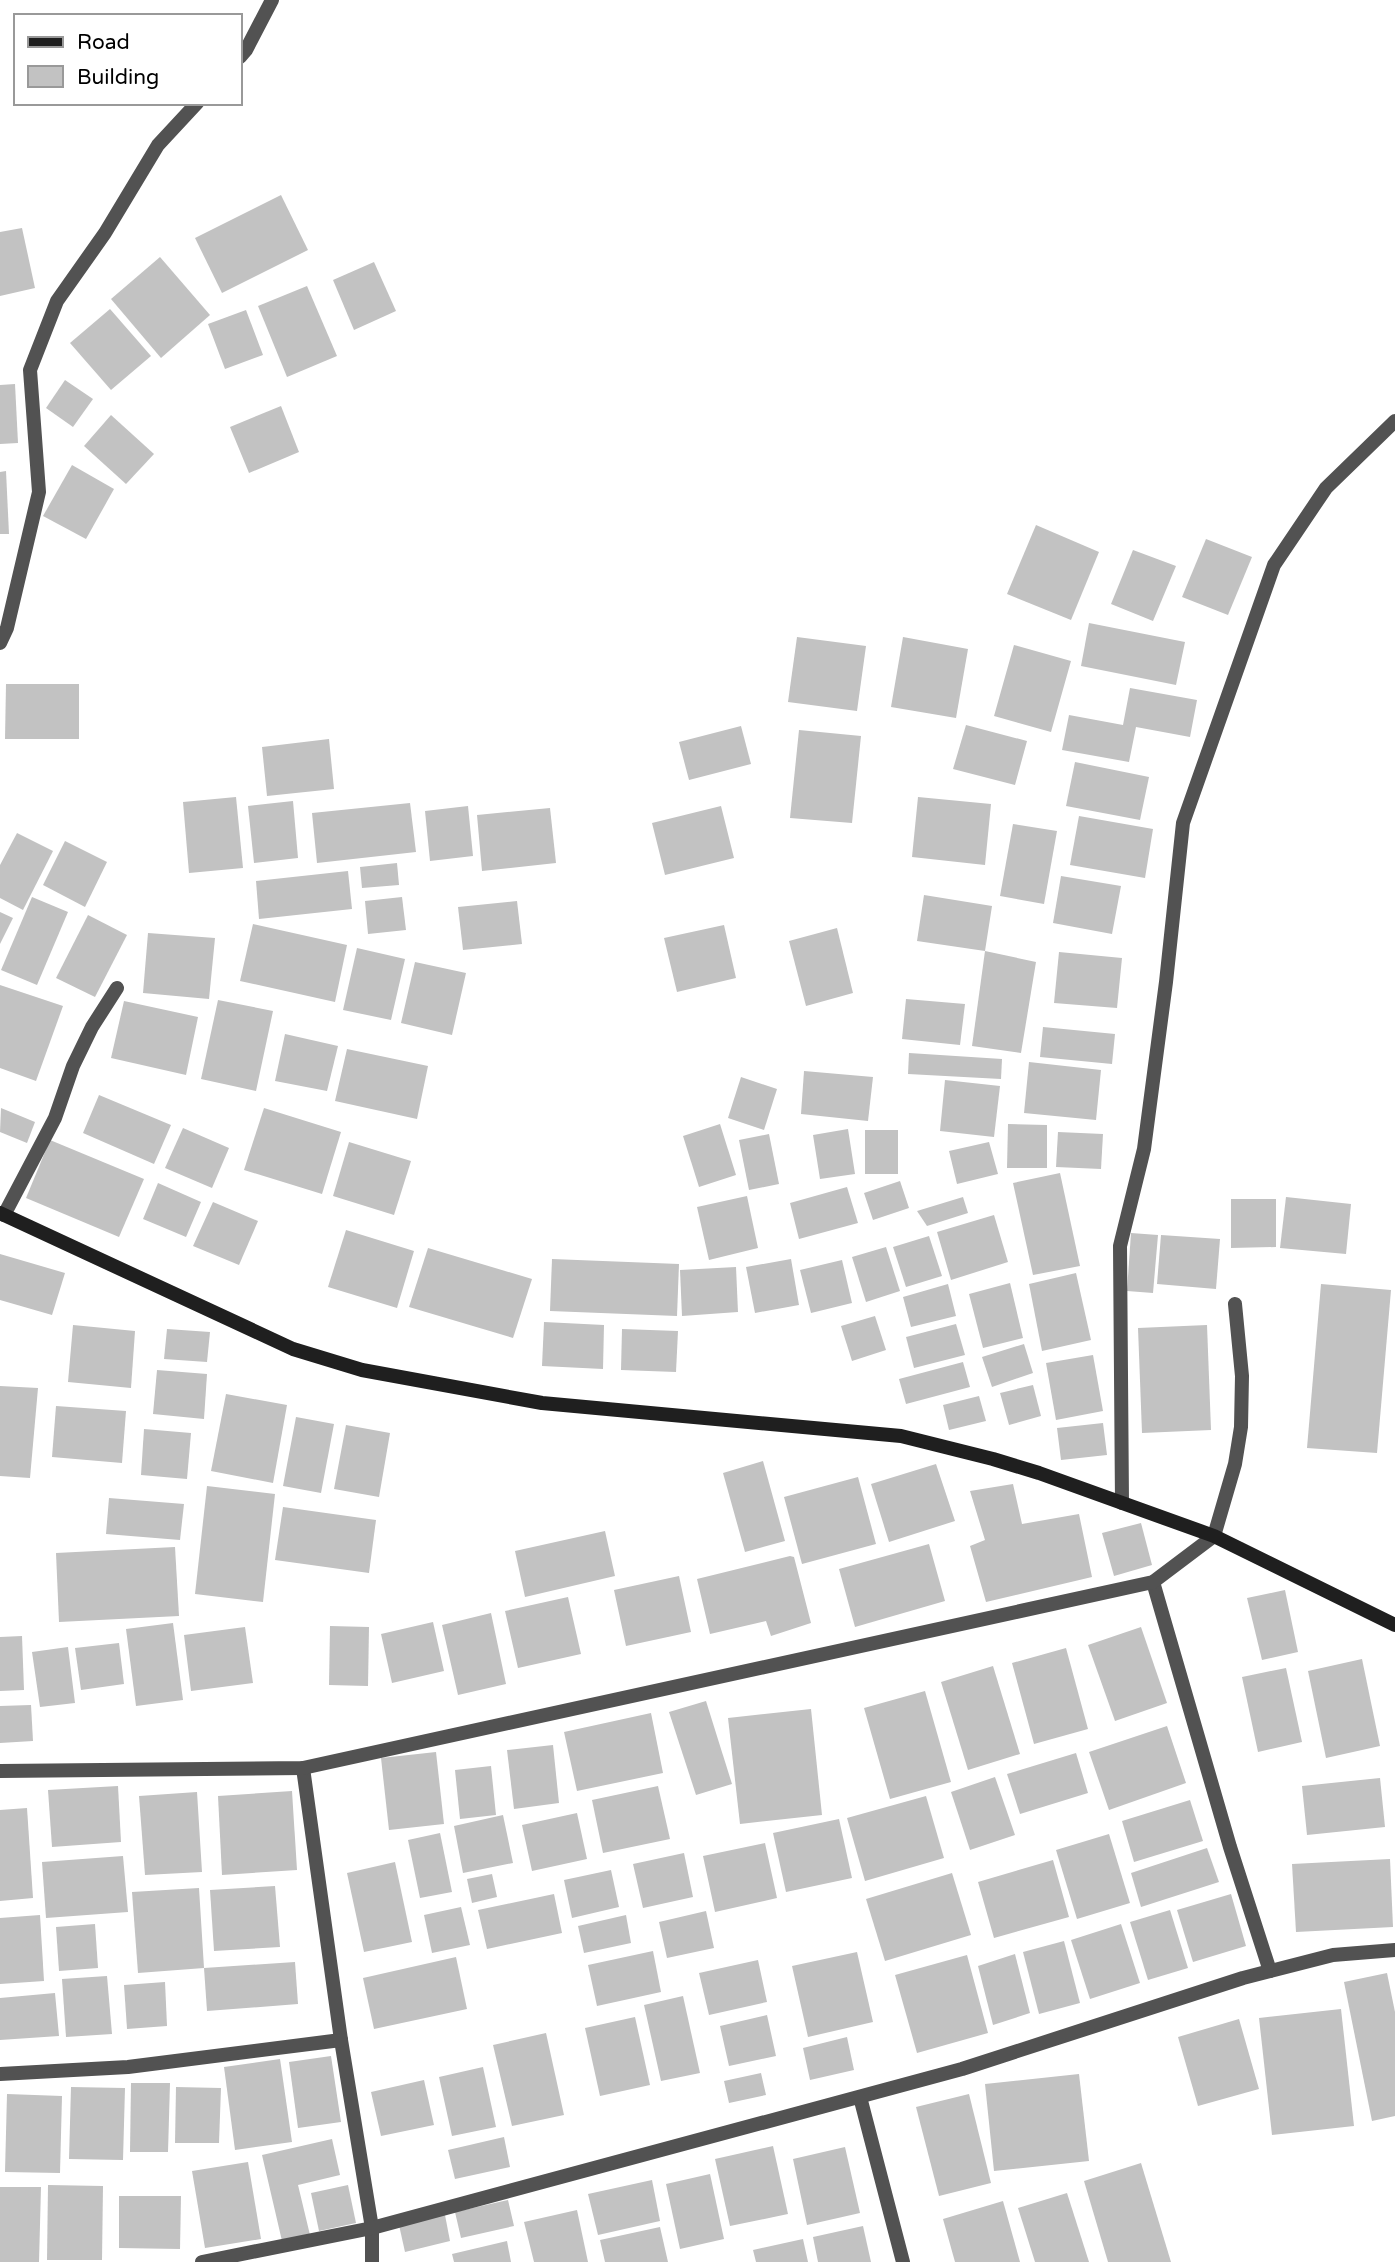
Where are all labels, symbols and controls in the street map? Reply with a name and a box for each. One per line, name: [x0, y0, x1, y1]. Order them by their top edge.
legend: [14, 14, 242, 105]
text: Road: [77, 30, 130, 55]
text: Building: [77, 65, 159, 90]

